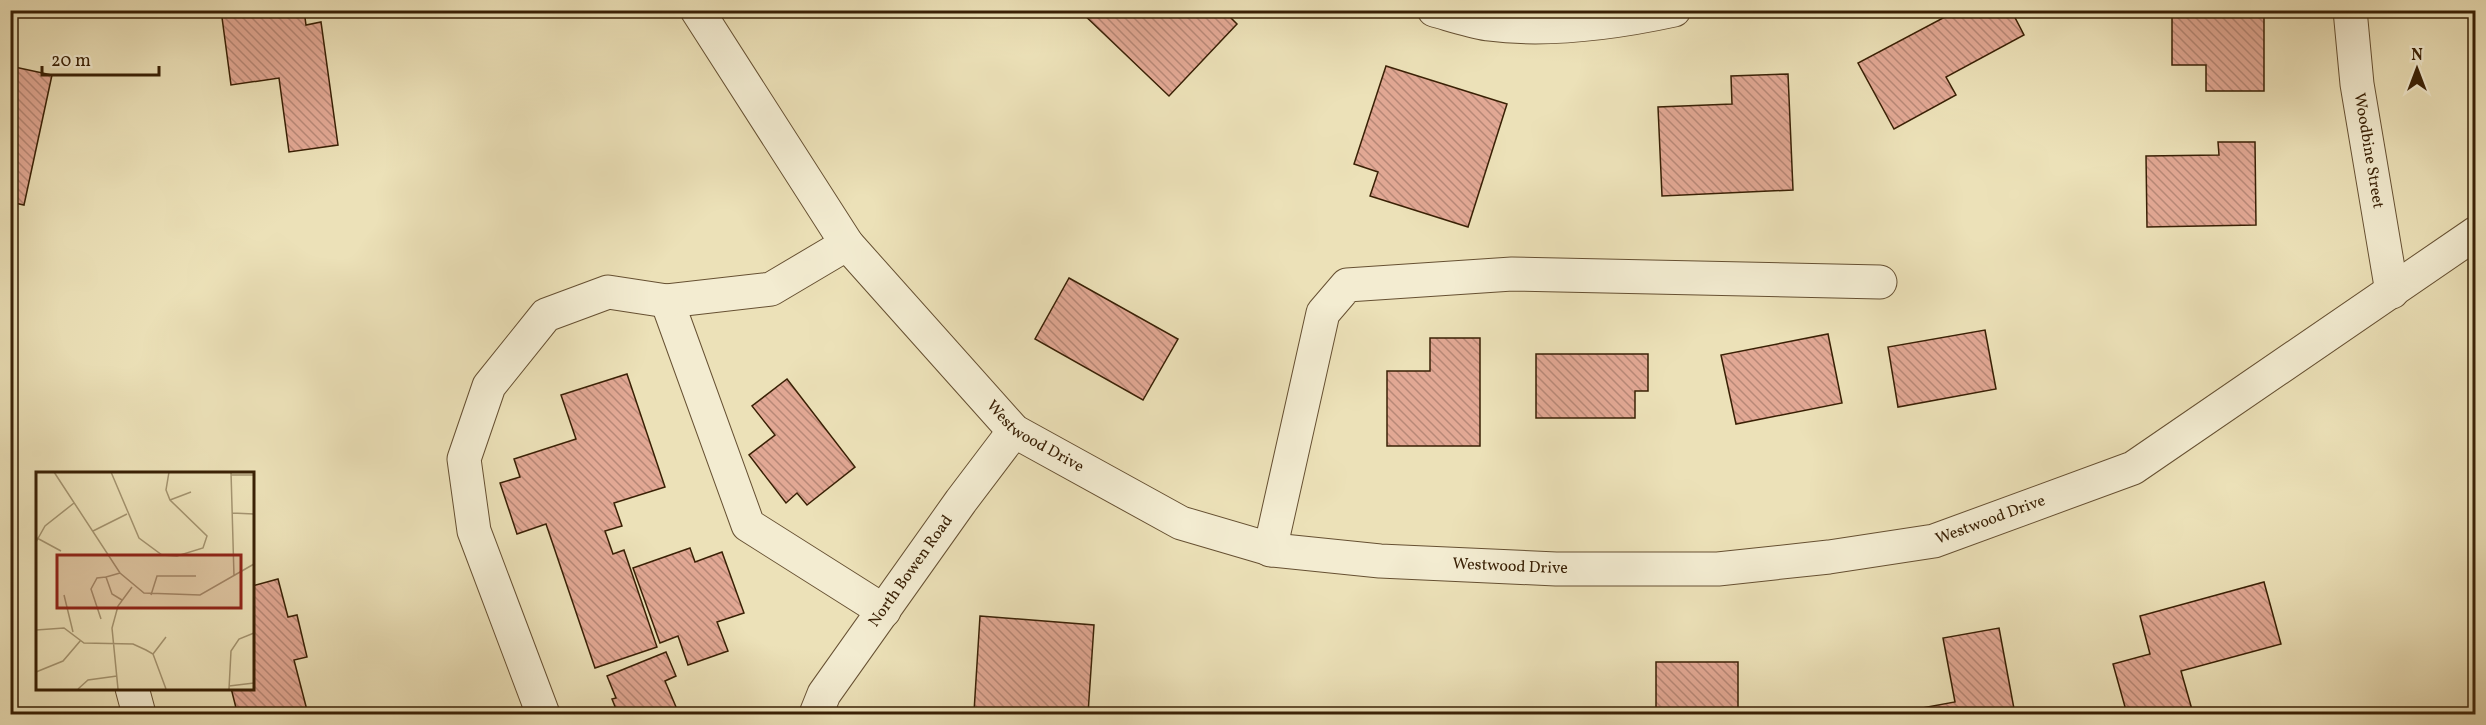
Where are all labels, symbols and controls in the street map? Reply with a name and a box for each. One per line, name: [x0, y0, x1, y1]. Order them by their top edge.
scale bar: [42, 39, 159, 77]
north arrow: [2387, 39, 2447, 99]
text: N: [2411, 45, 2423, 67]
text: 20 m: [51, 49, 91, 74]
street label: Woodbine Street: [2348, 91, 2389, 211]
street label: Westwood Drive: [981, 396, 1088, 478]
inset map: [36, 472, 254, 689]
street label: Westwood Drive: [1933, 490, 2049, 550]
street label: North Bowen Road: [864, 511, 958, 632]
street label: Westwood Drive: [1452, 553, 1568, 580]

